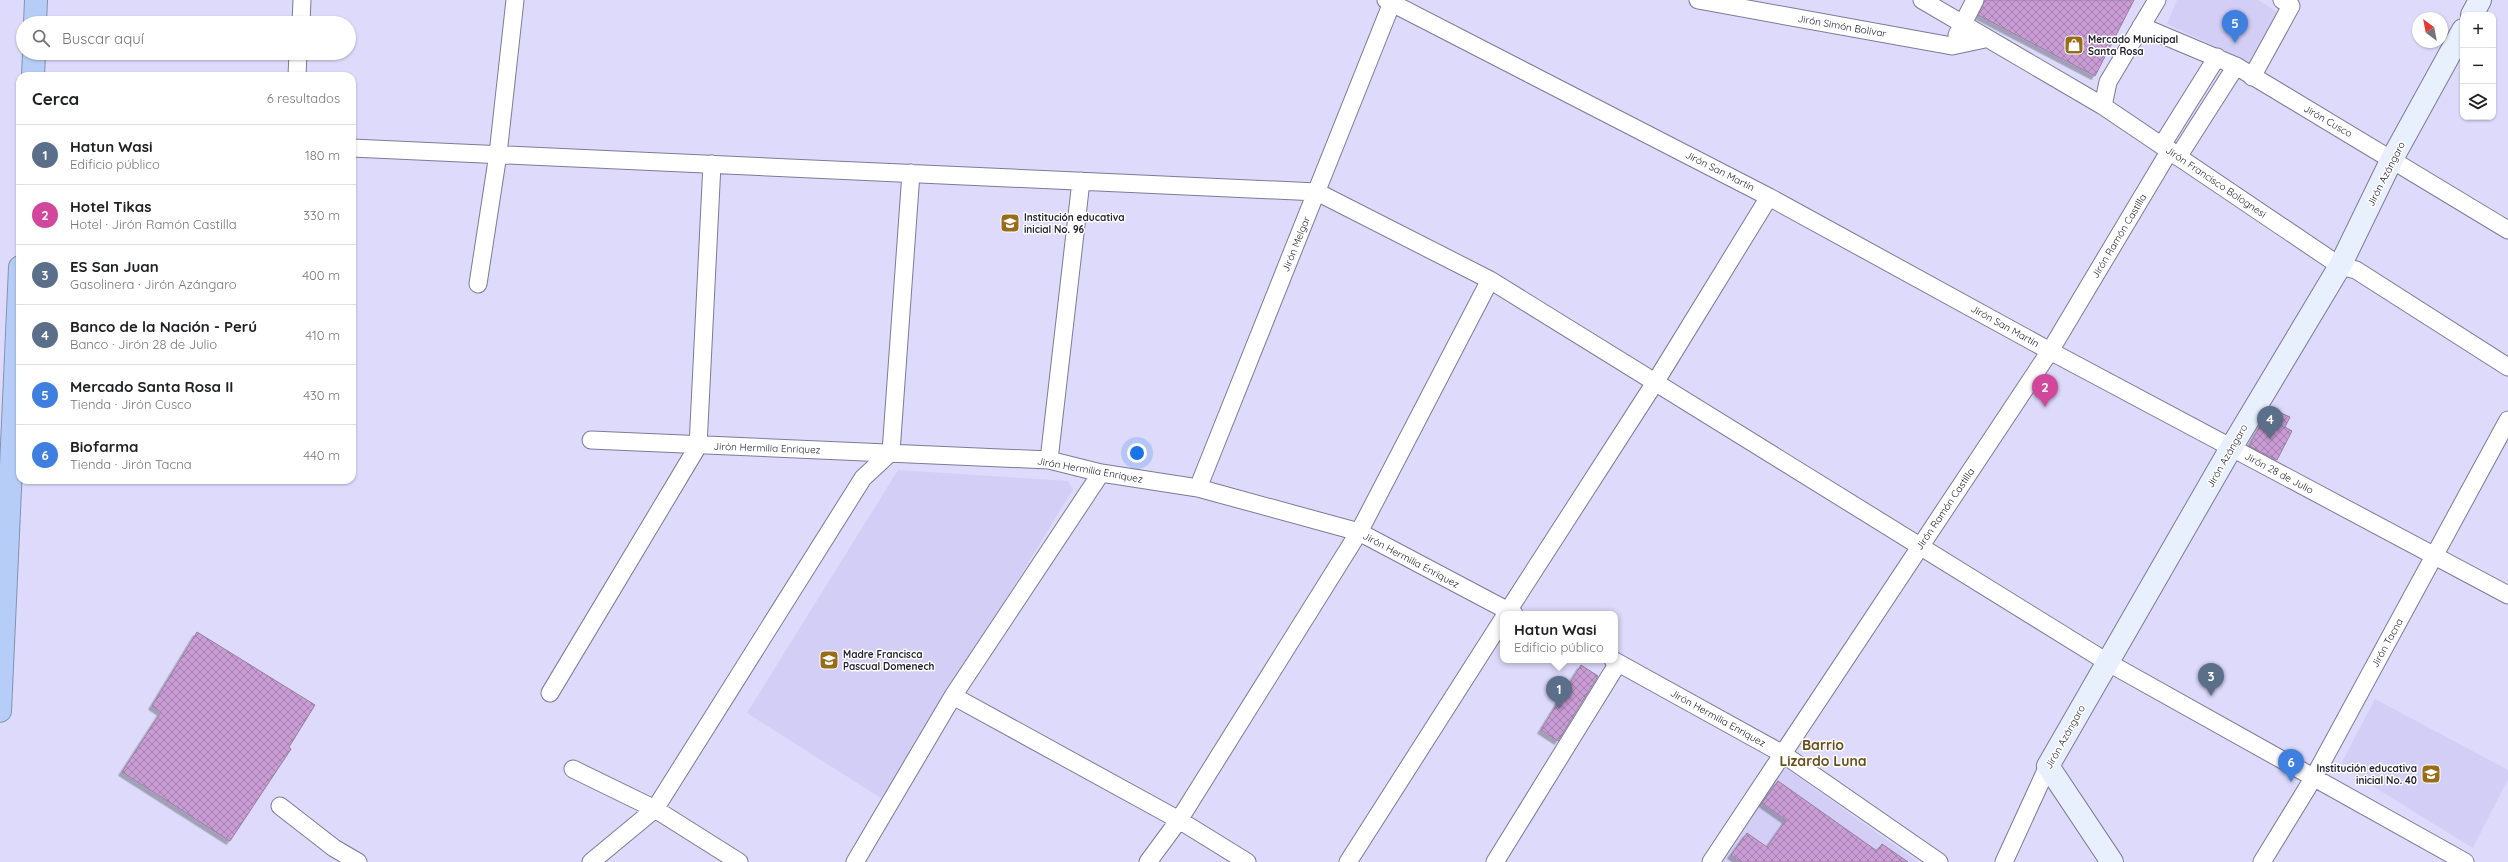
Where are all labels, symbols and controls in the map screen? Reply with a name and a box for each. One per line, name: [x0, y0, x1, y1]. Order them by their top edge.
pin: 5: [2222, 10, 2248, 43]
street label: Jirón Simón Bolívar: [1797, 12, 1888, 40]
north arrow: [2412, 12, 2448, 48]
map controls: [2460, 12, 2496, 120]
button: +: [2460, 12, 2496, 48]
search box: [16, 16, 356, 60]
icon: search: [30, 27, 52, 49]
text: Buscar aquí: [62, 29, 144, 48]
place label: Mercado Municipal Santa Rosa: [2088, 33, 2178, 58]
shop icon: Mercado Municipal Santa Rosa: [2063, 34, 2085, 56]
button: −: [2460, 48, 2496, 84]
button: layers: [2460, 84, 2496, 120]
text: Cerca: [32, 88, 79, 109]
text: 6 resultados: [267, 90, 340, 106]
street label: Jirón Cusco: [2301, 102, 2355, 140]
text: Hatun Wasi: [70, 137, 153, 156]
street label: Jirón Azángaro: [2364, 139, 2408, 209]
street label: Jirón Francisco Bolognesi: [2163, 143, 2269, 221]
text: 1: [42, 147, 48, 163]
text: 180 m: [305, 147, 340, 163]
street label: Jirón San Martín: [1683, 148, 1757, 194]
text: Edificio público: [70, 156, 160, 172]
street label: Jirón Ramón Castilla: [2089, 191, 2149, 281]
text: Hotel Tikas: [70, 197, 151, 216]
text: 2: [41, 207, 49, 223]
text: 330 m: [303, 207, 340, 223]
place label: Institución educativa inicial No. 96: [1024, 211, 1125, 236]
school or university icon: Institución educativa inicial No. 96: [999, 212, 1021, 234]
street label: Jirón Melgar: [1279, 214, 1313, 274]
text: Hotel · Jirón Ramón Castilla: [70, 216, 237, 232]
text: ES San Juan: [70, 257, 159, 276]
text: 3: [42, 267, 48, 283]
text: 400 m: [302, 267, 340, 283]
text: Gasolinera · Jirón Azángaro: [70, 276, 237, 292]
street label: Jirón San Martín: [1969, 302, 2041, 350]
text: Banco de la Nación - Perú: [70, 317, 257, 336]
text: 4: [41, 327, 49, 343]
text: 410 m: [305, 327, 340, 343]
text: Banco · Jirón 28 de Julio: [70, 336, 217, 352]
pin: 2: [2032, 374, 2058, 407]
text: Mercado Santa Rosa II: [70, 377, 233, 396]
text: 5: [41, 387, 49, 403]
text: 430 m: [303, 387, 340, 403]
text: Tienda · Jirón Cusco: [70, 396, 192, 412]
pin: 4: [2257, 406, 2283, 439]
street label: Jirón Azángaro: [2204, 422, 2250, 490]
text: Biofarma: [70, 437, 138, 456]
street label: Jirón Hermilia Enriquez: [713, 440, 821, 456]
your location: [1127, 443, 1147, 463]
text: 6: [41, 447, 49, 463]
text: 440 m: [303, 447, 340, 463]
street label: Jirón 28 de Julio: [2242, 449, 2316, 497]
street label: Jirón Hermilia Enriquez: [1036, 454, 1144, 486]
text: Tienda · Jirón Tacna: [70, 456, 192, 472]
street label: Jirón Ramón Castilla: [1913, 465, 1977, 553]
street label: Jirón Hermilia Enriquez: [1361, 529, 1462, 591]
popup: [1500, 611, 1618, 663]
street label: Jirón Tacna: [2368, 616, 2406, 670]
text: Hatun Wasi: [1514, 620, 1597, 639]
text: Edificio público: [1514, 639, 1604, 655]
place label: Madre Francisca Pascual Domenech: [843, 648, 935, 673]
school or university icon: Madre Francisca Pascual Domenech: [818, 649, 840, 671]
pin: 3: [2198, 663, 2224, 696]
pin: 1: [1546, 676, 1572, 709]
street label: Jirón Hermilia Enriquez: [1668, 686, 1768, 750]
street label: Jirón Azángaro: [2042, 703, 2088, 771]
district label: Barrio Lizardo Luna: [1779, 736, 1867, 770]
pin: 6: [2278, 749, 2304, 782]
place label: Institución educativa inicial No. 40: [2316, 762, 2417, 787]
school or university icon: Institución educativa inicial No. 40: [2420, 763, 2442, 785]

